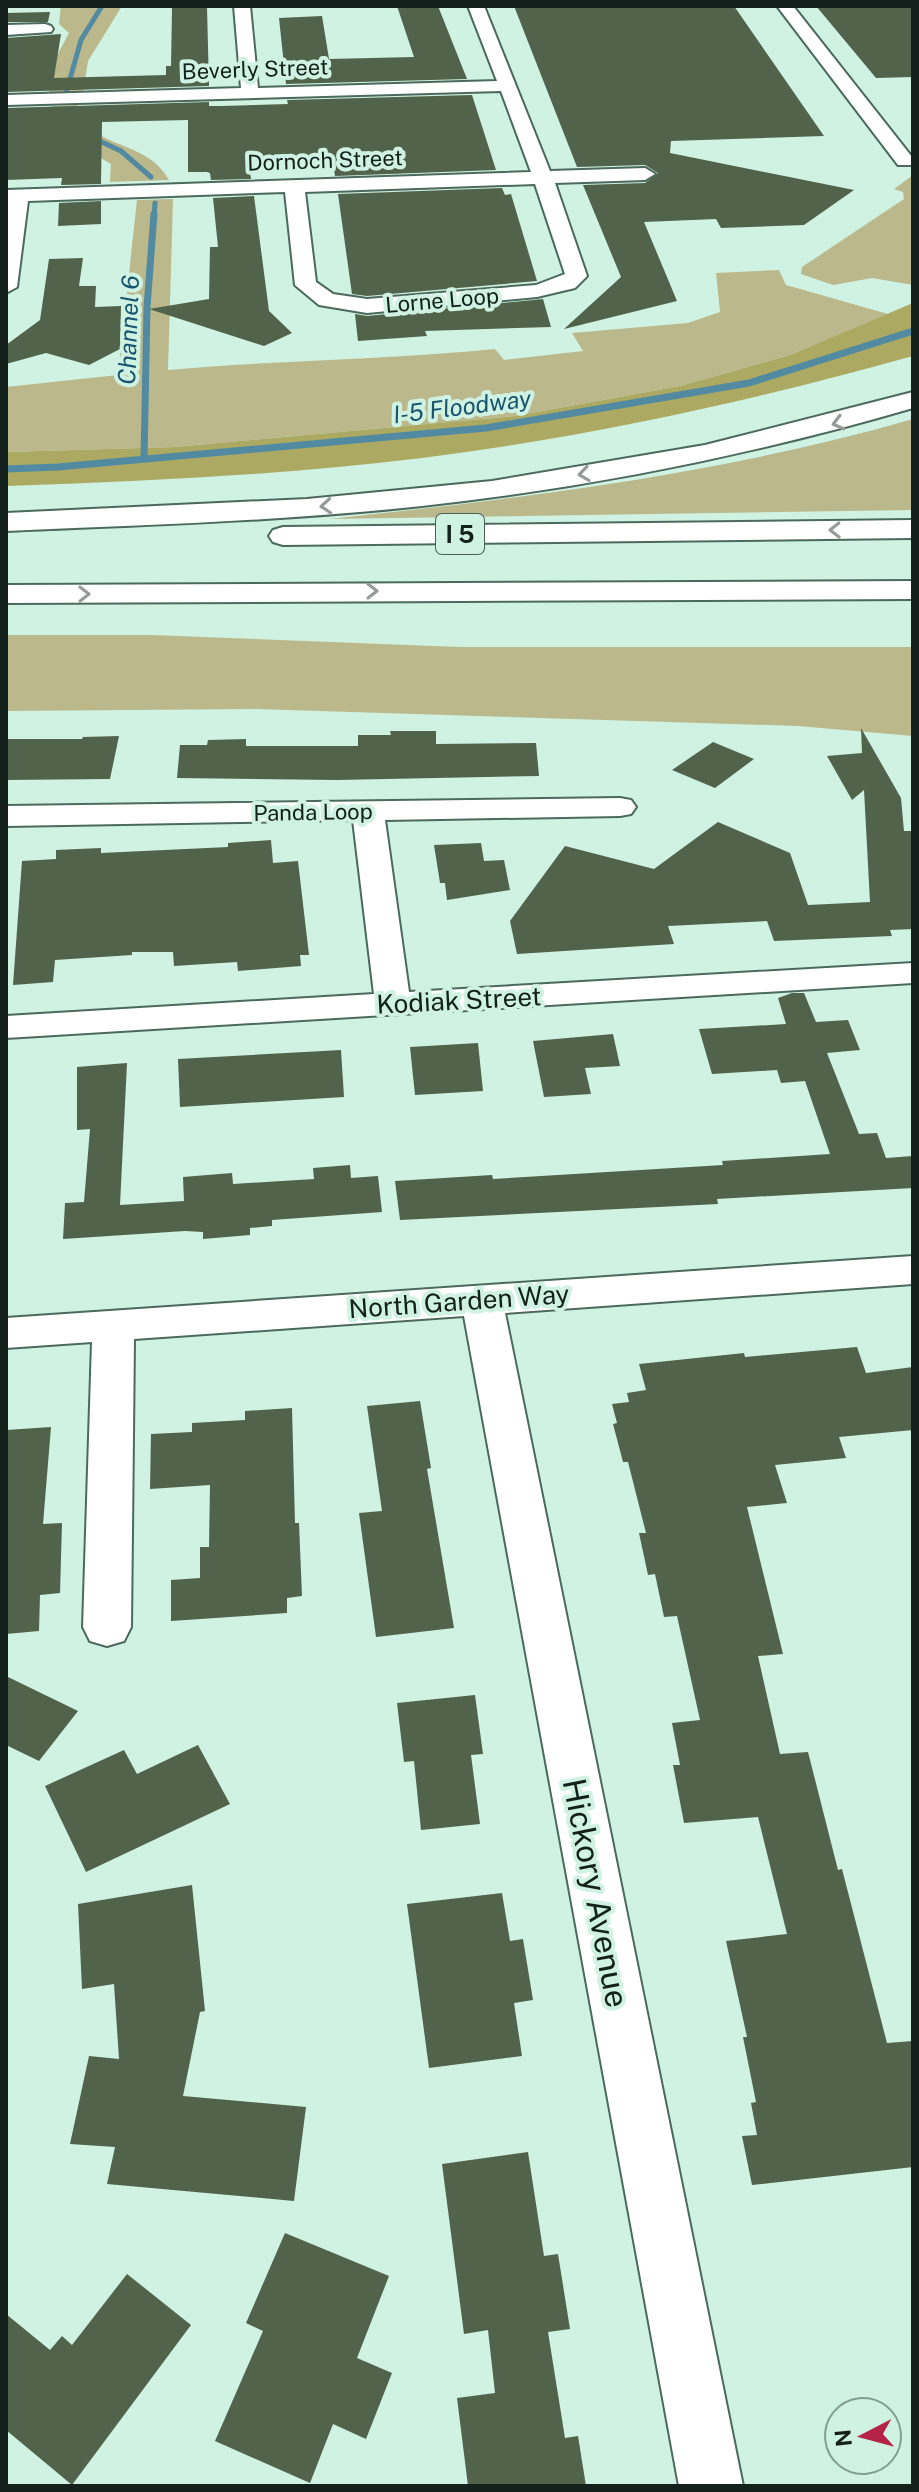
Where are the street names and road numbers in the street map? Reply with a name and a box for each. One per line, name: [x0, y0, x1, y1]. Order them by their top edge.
street label: Beverly Street: [181, 53, 329, 85]
street label: Dornoch Street: [247, 144, 403, 176]
street label: Lorne Loop: [384, 282, 500, 318]
road number: I 5: [436, 514, 484, 554]
street label: Panda Loop: [253, 798, 373, 826]
street label: Kodiak Street: [376, 980, 542, 1020]
street label: North Garden Way: [348, 1278, 570, 1324]
street label: Hickory Avenue: [556, 1775, 636, 2011]

